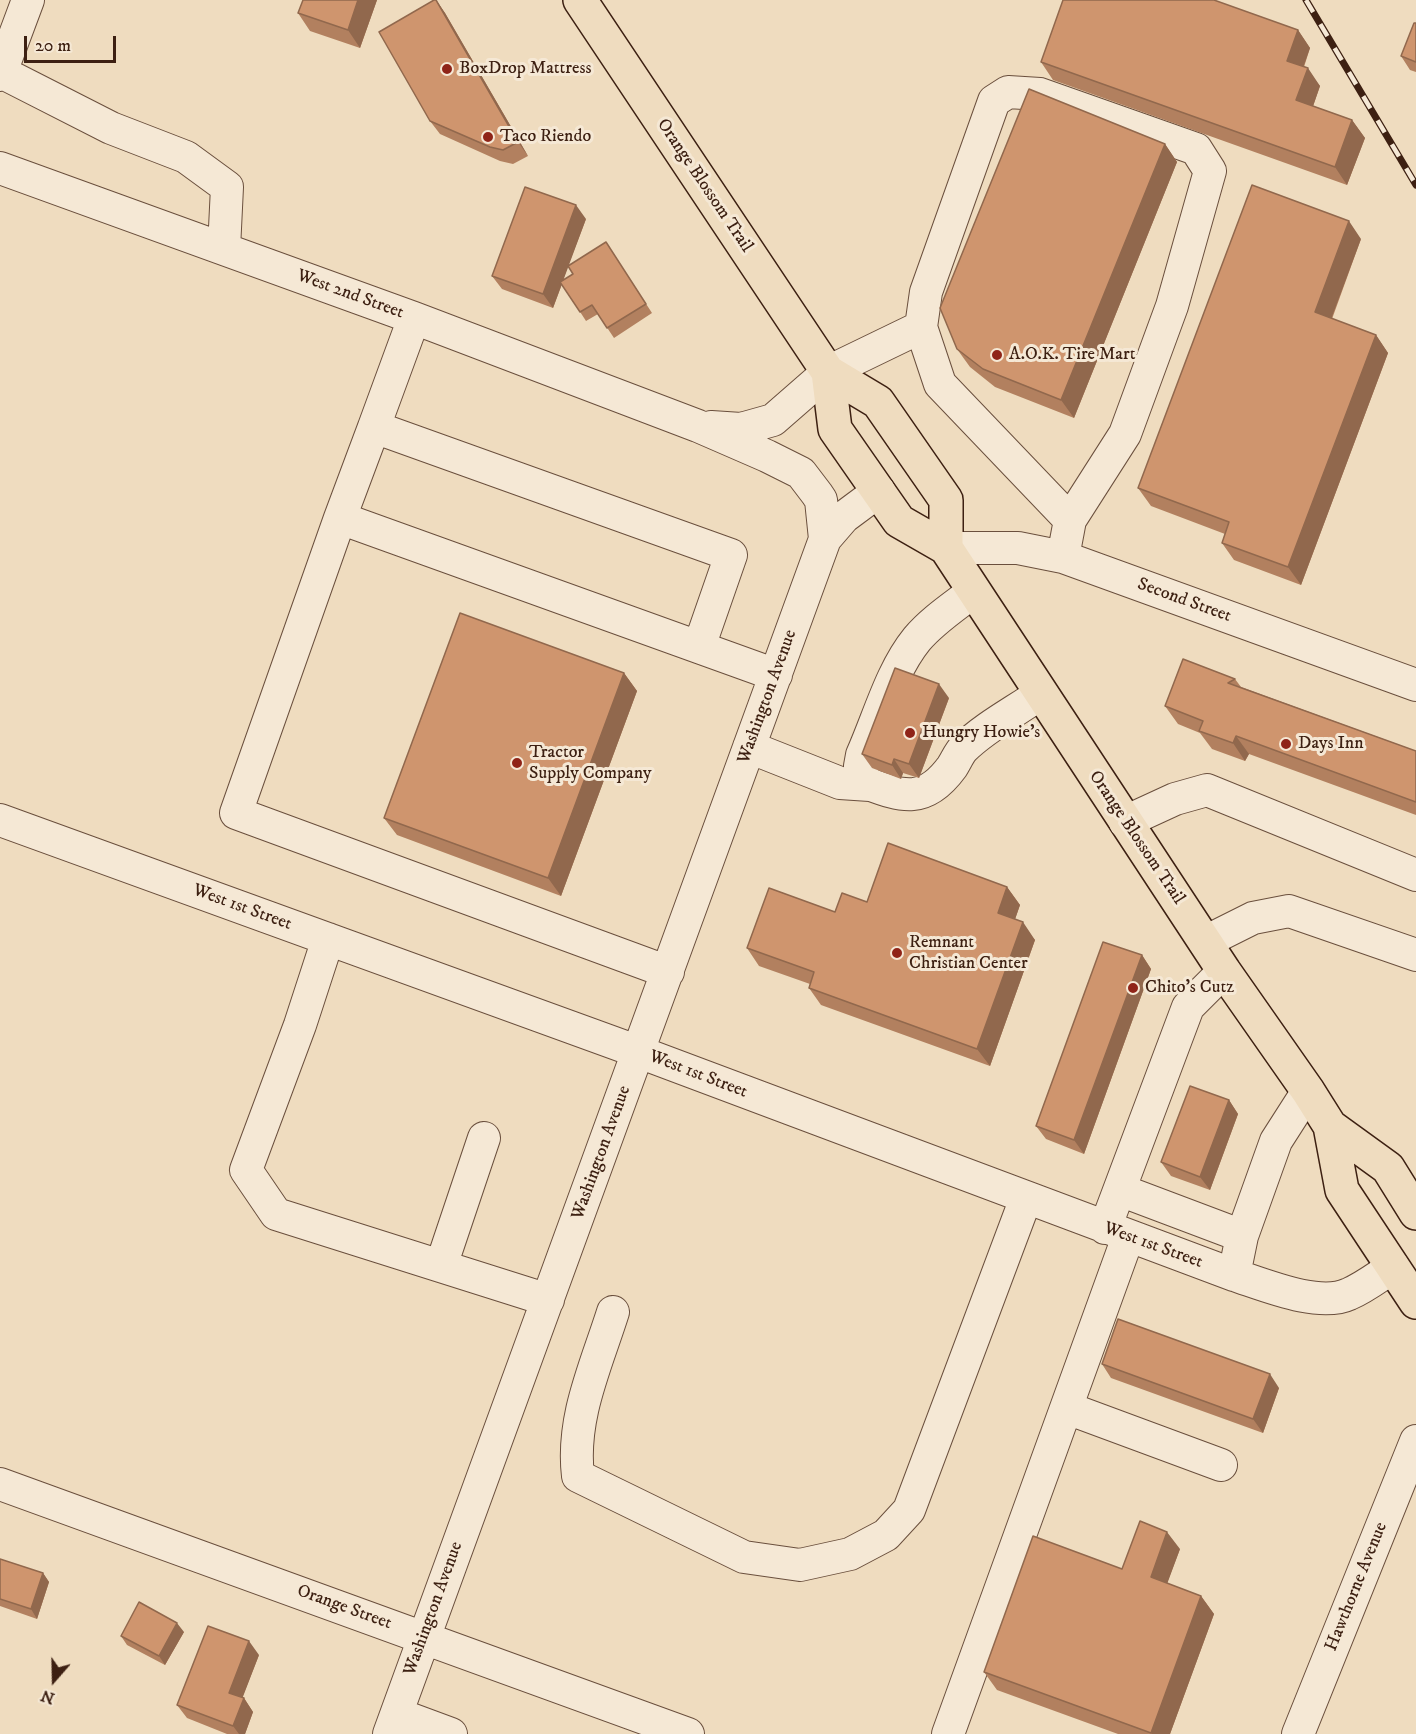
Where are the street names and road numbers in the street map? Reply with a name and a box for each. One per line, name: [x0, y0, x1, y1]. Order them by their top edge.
street label: Orange Blossom Trail: [651, 115, 757, 257]
street label: West 2nd Street: [294, 266, 406, 324]
street label: Second Street: [1134, 574, 1234, 628]
street label: Washington Avenue: [734, 627, 802, 767]
street label: Orange Blossom Trail: [1083, 767, 1189, 909]
street label: West 1st Street: [190, 880, 294, 936]
street label: West 1st Street: [646, 1046, 750, 1104]
street label: Washington Avenue: [568, 1083, 636, 1223]
street label: West 1st Street: [1101, 1218, 1205, 1274]
street label: Hawthorne Avenue: [1321, 1519, 1393, 1655]
street label: Washington Avenue: [400, 1539, 468, 1679]
street label: Orange Street: [294, 1581, 394, 1635]

